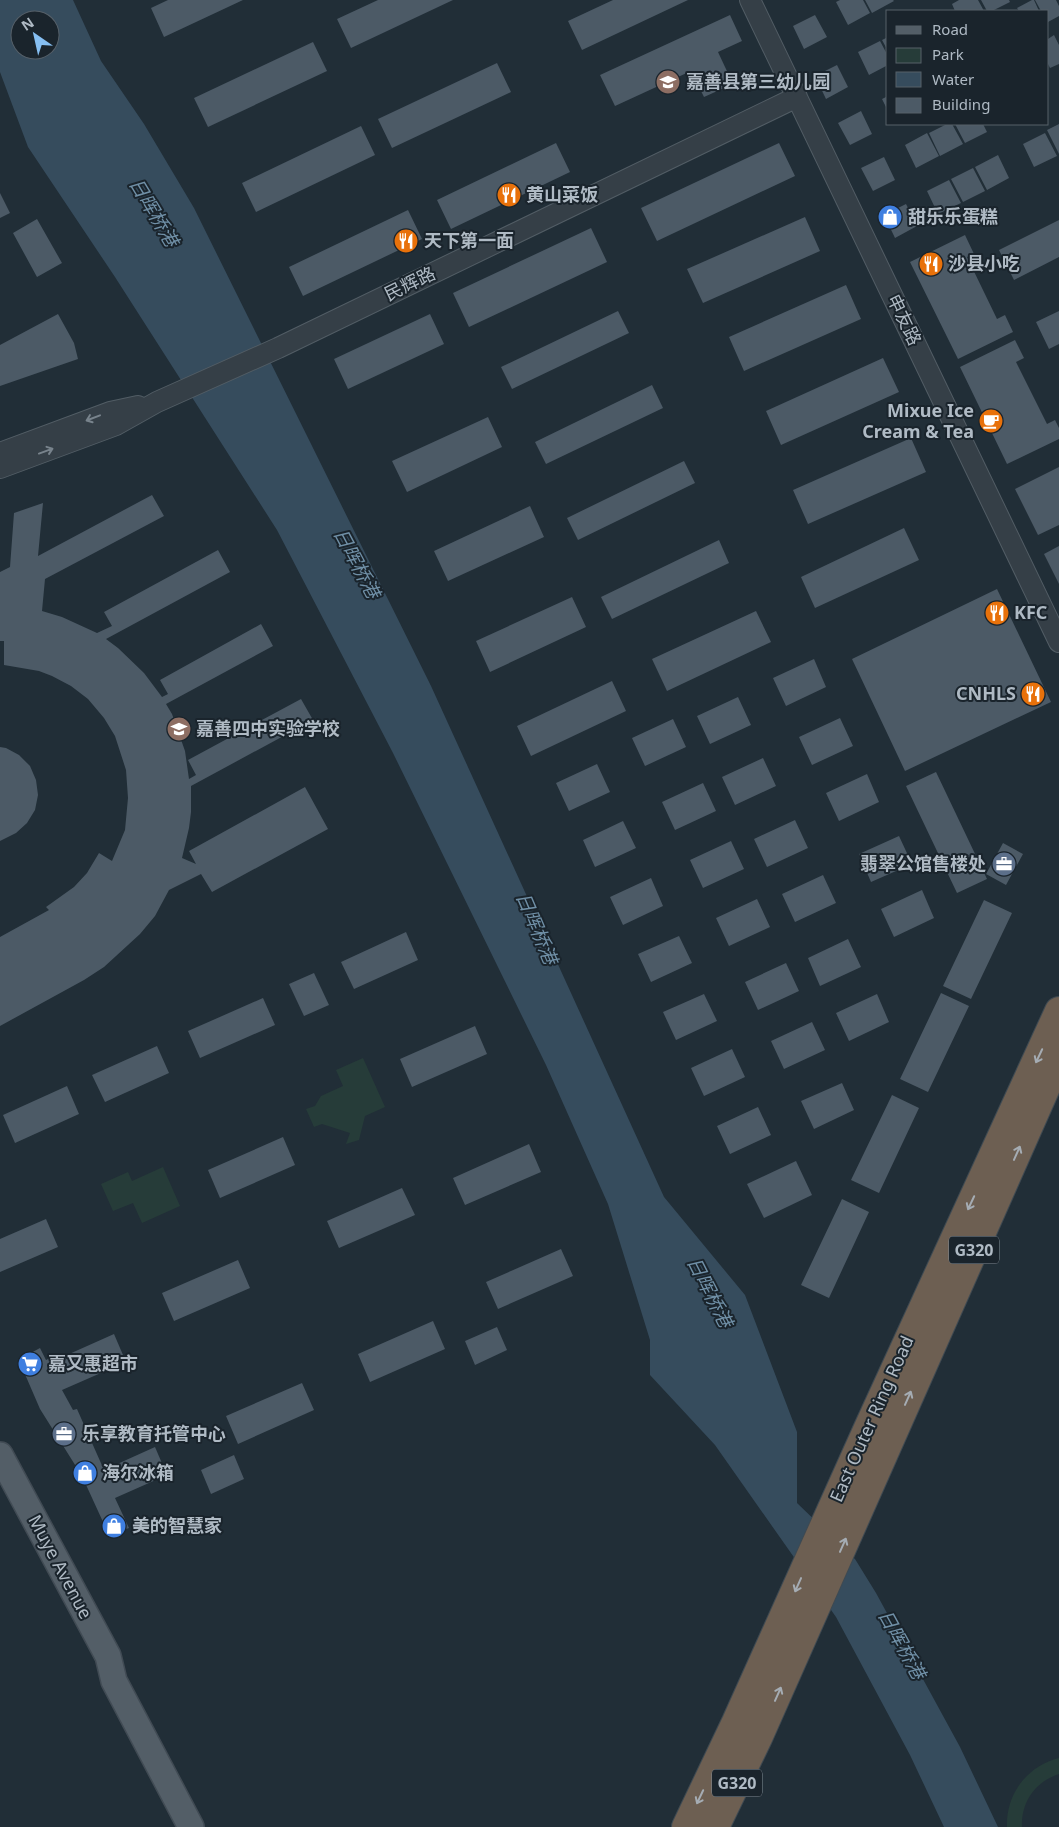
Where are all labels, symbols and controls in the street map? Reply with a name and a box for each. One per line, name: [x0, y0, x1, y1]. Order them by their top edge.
north arrow: [10, 10, 60, 60]
legend: [886, 10, 1049, 125]
text: N: [17, 13, 37, 35]
text: Road: [932, 19, 968, 39]
text: Park: [932, 44, 964, 64]
school or university icon: 嘉善县第三幼儿园: [655, 69, 681, 95]
place label: 嘉善县第三幼儿园: [686, 69, 830, 93]
text: Water: [932, 69, 974, 89]
text: Building: [932, 94, 990, 114]
water label: 日晖桥港: [123, 173, 186, 254]
restaurant icon: 黄山菜饭: [496, 182, 522, 208]
place label: 黄山菜饭: [526, 182, 598, 206]
shop icon: 甜乐乐蛋糕: [877, 204, 903, 230]
place label: 甜乐乐蛋糕: [908, 204, 998, 228]
restaurant icon: 天下第一面: [393, 228, 419, 254]
place label: 天下第一面: [424, 228, 514, 252]
restaurant icon: 沙县小吃: [918, 251, 944, 277]
place label: 沙县小吃: [948, 251, 1020, 275]
street label: 民辉路: [380, 260, 439, 306]
street label: 申友路: [882, 290, 928, 349]
place label: Mixue Ice Cream & Tea: [862, 398, 974, 443]
cafe icon: Mixue Ice Cream & Tea: [978, 408, 1004, 434]
one-way arrow: [86, 414, 101, 423]
one-way arrow: [37, 446, 53, 455]
water label: 日晖桥港: [328, 523, 388, 605]
restaurant icon: KFC: [984, 600, 1010, 626]
place label: KFC: [1014, 600, 1047, 624]
place label: CNHLS: [956, 681, 1016, 705]
restaurant icon: CNHLS: [1020, 681, 1046, 707]
school or university icon: 嘉善四中实验学校: [166, 716, 192, 742]
place label: 嘉善四中实验学校: [196, 716, 340, 740]
place label: 翡翠公馆售楼处: [860, 851, 986, 875]
office icon: 翡翠公馆售楼处: [991, 851, 1017, 877]
water label: 日晖桥港: [510, 888, 565, 971]
one-way arrow: [1033, 1048, 1043, 1063]
one-way arrow: [1012, 1146, 1022, 1161]
one-way arrow: [966, 1195, 975, 1210]
road number: G320: [949, 1236, 999, 1264]
water label: 日晖桥港: [681, 1252, 740, 1334]
street label: East Outer Ring Road: [824, 1332, 919, 1506]
supermarket icon: 嘉又惠超市: [17, 1351, 43, 1377]
place label: 嘉又惠超市: [48, 1351, 138, 1375]
one-way arrow: [904, 1391, 914, 1406]
office icon: 乐享教育托管中心: [51, 1421, 77, 1447]
place label: 乐享教育托管中心: [82, 1421, 226, 1445]
shop icon: 海尔冰箱: [72, 1460, 98, 1486]
place label: 海尔冰箱: [102, 1460, 174, 1484]
street label: Muye Avenue: [23, 1510, 98, 1623]
shop icon: 美的智慧家: [101, 1513, 127, 1539]
place label: 美的智慧家: [132, 1513, 222, 1537]
one-way arrow: [839, 1538, 849, 1553]
one-way arrow: [792, 1577, 802, 1592]
water label: 日晖桥港: [872, 1604, 933, 1686]
one-way arrow: [773, 1687, 783, 1702]
road number: G320: [712, 1770, 762, 1796]
one-way arrow: [695, 1789, 704, 1804]

